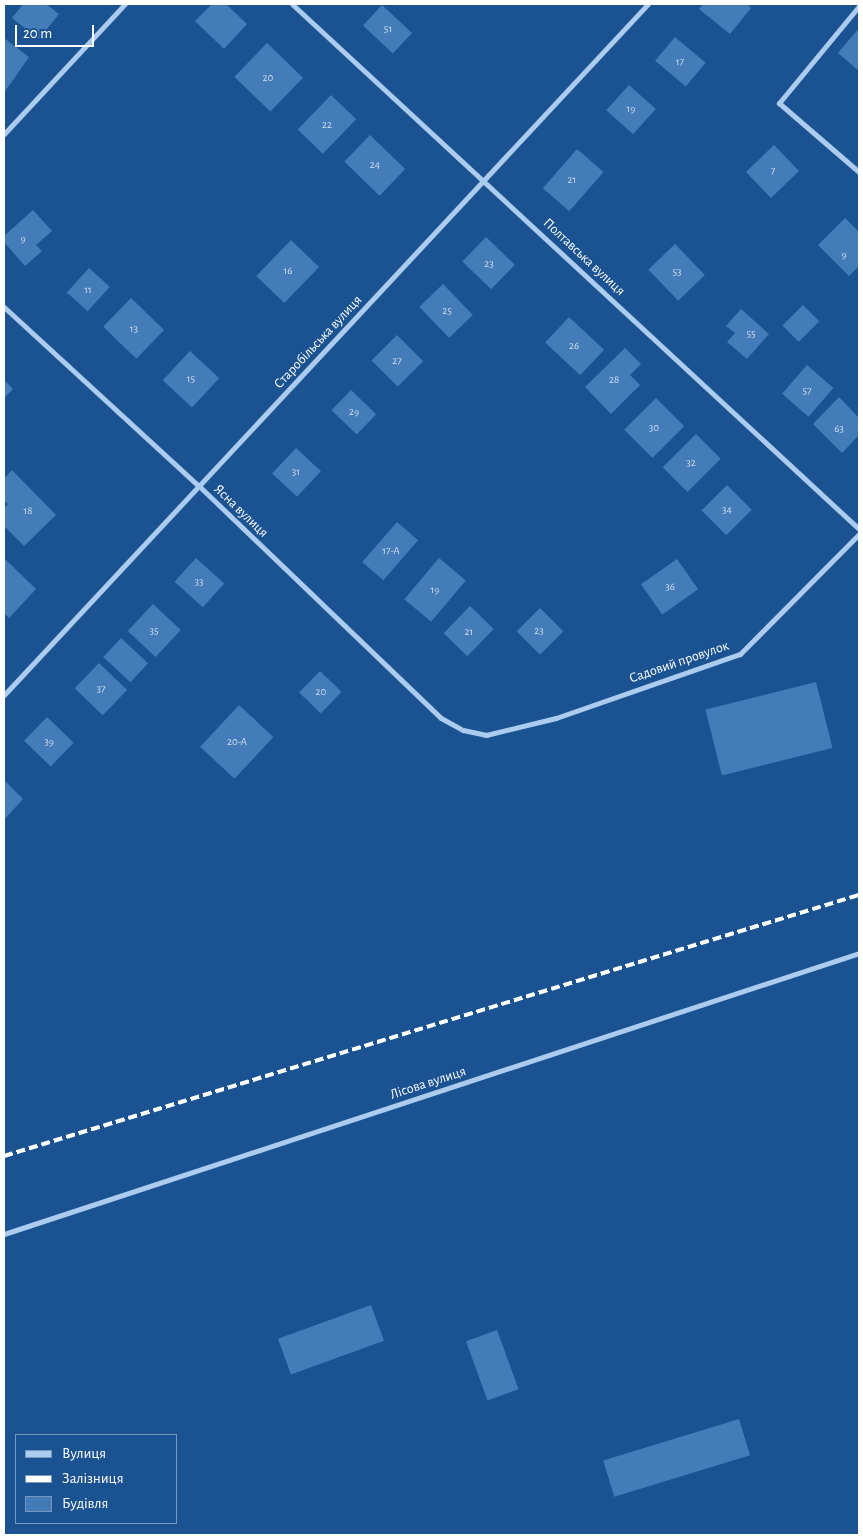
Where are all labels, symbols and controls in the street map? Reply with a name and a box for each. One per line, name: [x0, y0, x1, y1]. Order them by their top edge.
scale bar: [18, 15, 96, 47]
house number: 51: [384, 22, 392, 36]
text: 20 m: [23, 26, 52, 41]
house number: 17: [676, 55, 684, 69]
house number: 20: [263, 71, 273, 85]
house number: 19: [627, 102, 635, 116]
house number: 22: [322, 118, 332, 132]
house number: 24: [370, 158, 380, 172]
house number: 7: [771, 164, 775, 178]
house number: 21: [568, 173, 576, 187]
street label: Полтавська вулиця: [540, 215, 628, 299]
house number: 9: [20, 232, 26, 246]
house number: 9: [841, 248, 847, 262]
house number: 23: [484, 257, 494, 271]
house number: 16: [284, 264, 292, 278]
house number: 53: [672, 265, 682, 279]
house number: 11: [84, 283, 92, 297]
street label: Старобільська вулиця: [270, 292, 366, 392]
house number: 25: [442, 304, 452, 318]
house number: 13: [130, 322, 138, 336]
house number: 55: [746, 327, 756, 341]
house number: 26: [569, 339, 579, 353]
house number: 27: [392, 354, 402, 368]
house number: 15: [187, 372, 195, 386]
house number: 28: [609, 373, 619, 387]
house number: 57: [802, 384, 812, 398]
house number: 29: [349, 405, 359, 419]
house number: 30: [649, 421, 659, 435]
house number: 63: [834, 422, 844, 436]
house number: 32: [686, 456, 696, 470]
house number: 31: [292, 465, 300, 479]
street label: Ясна вулиця: [210, 481, 272, 541]
house number: 34: [722, 503, 732, 517]
house number: 18: [24, 504, 32, 518]
house number: 17-А: [382, 544, 400, 558]
house number: 33: [194, 575, 204, 589]
house number: 36: [665, 580, 675, 594]
house number: 19: [431, 583, 439, 597]
house number: 35: [149, 624, 159, 638]
house number: 23: [534, 624, 544, 638]
house number: 21: [465, 625, 473, 639]
street label: Садовий провулок: [627, 637, 731, 687]
house number: 37: [96, 682, 106, 696]
house number: 20: [316, 685, 326, 699]
house number: 39: [44, 735, 54, 749]
house number: 20-А: [227, 735, 247, 749]
street label: Лісова вулиця: [388, 1063, 468, 1103]
legend: [15, 1434, 178, 1524]
text: Вулиця: [62, 1446, 106, 1461]
text: Залізниця: [62, 1471, 123, 1486]
text: Будівля: [62, 1496, 108, 1511]

